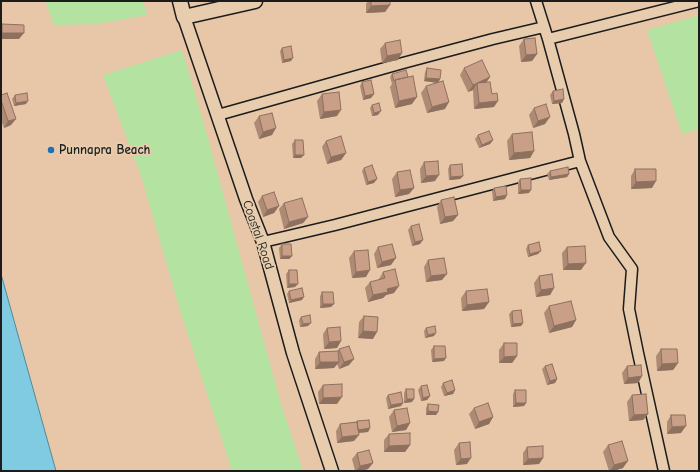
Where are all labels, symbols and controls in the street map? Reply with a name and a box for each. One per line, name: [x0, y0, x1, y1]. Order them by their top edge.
place label: Punnapra Beach: [59, 142, 150, 158]
marker: Punnapra Beach: [46, 145, 56, 155]
street label: Coastal Road: [239, 198, 277, 272]

